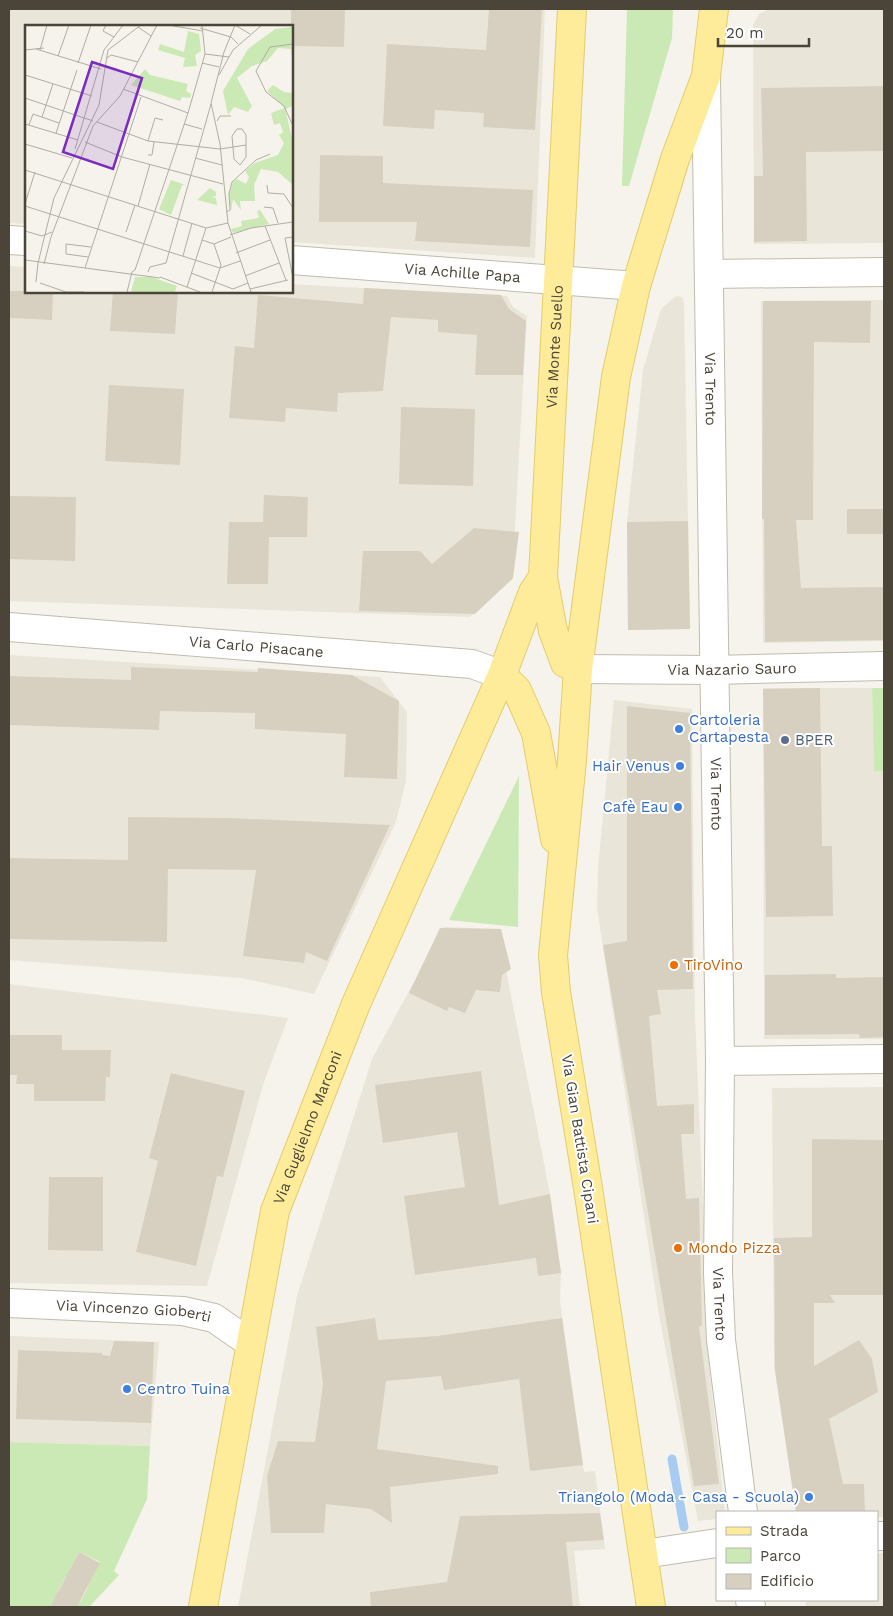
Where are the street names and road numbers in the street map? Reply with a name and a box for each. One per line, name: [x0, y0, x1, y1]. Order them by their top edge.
street label: Via Achille Papa: [404, 260, 522, 286]
street label: Via Monte Suello: [543, 284, 567, 409]
street label: Via Trento: [701, 352, 720, 426]
street label: Via Carlo Pisacane: [188, 632, 324, 661]
street label: Via Nazario Sauro: [667, 659, 797, 679]
street label: Via Trento: [707, 757, 726, 831]
street label: Via Guglielmo Marconi: [269, 1048, 346, 1207]
street label: Via Gian Battista Cipani: [558, 1053, 602, 1225]
street label: Via Trento: [709, 1267, 730, 1341]
street label: Via Vincenzo Gioberti: [56, 1296, 213, 1326]

